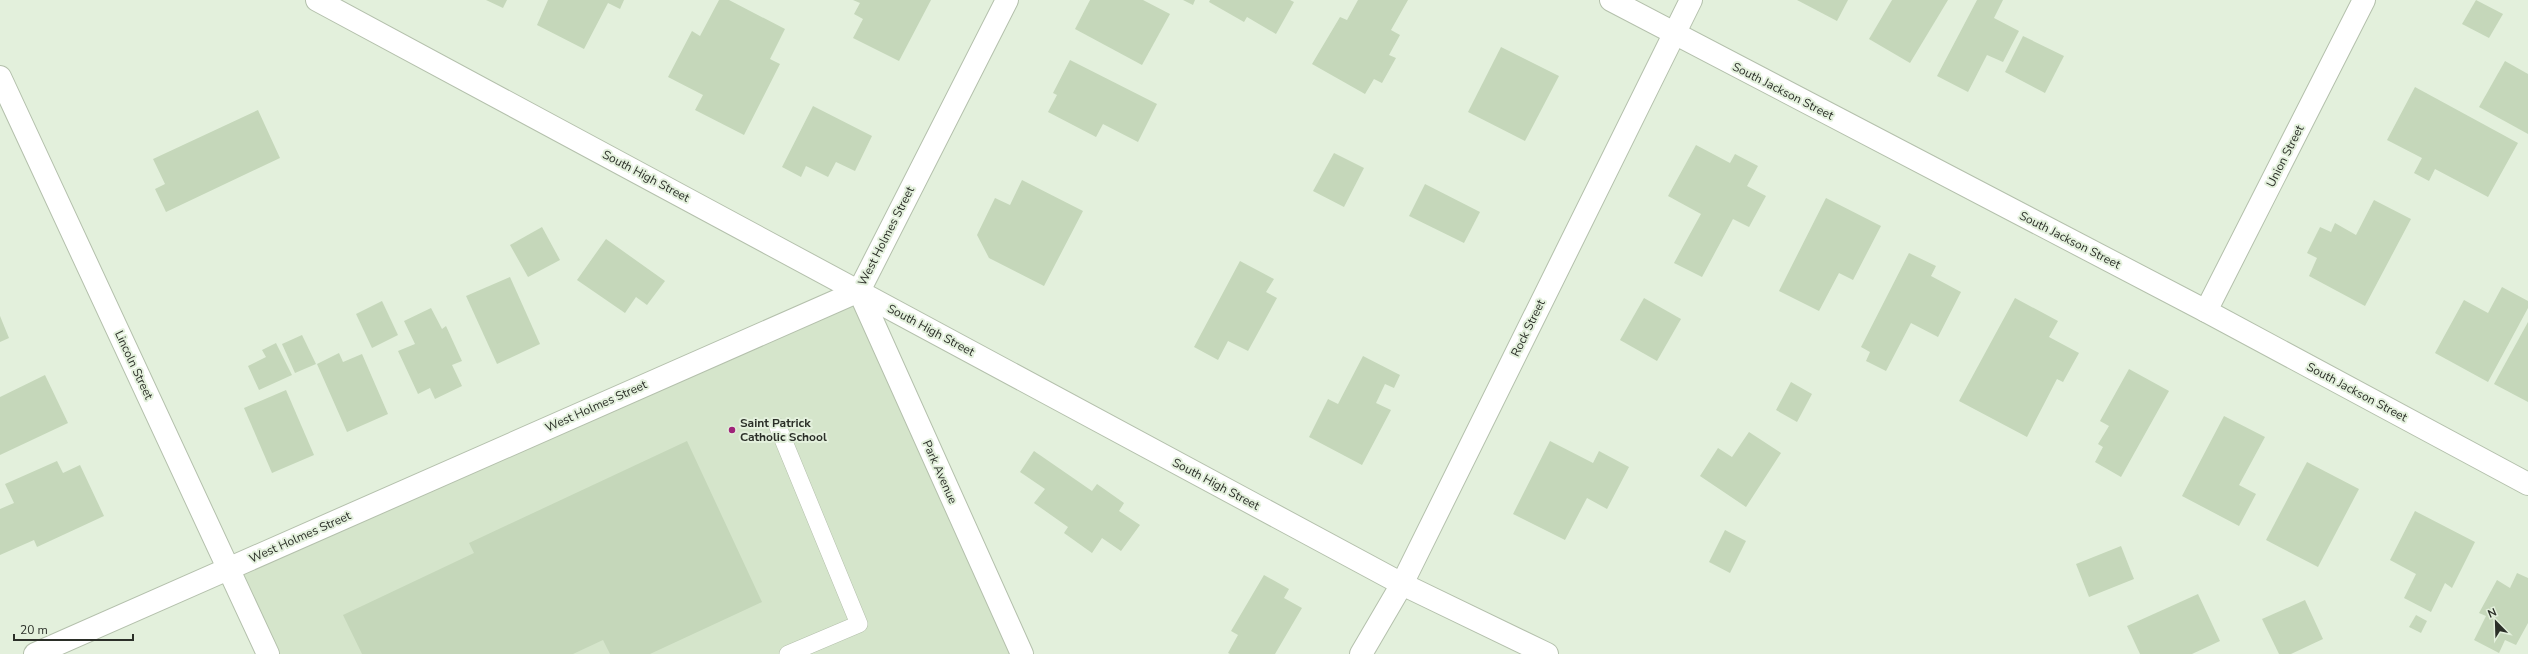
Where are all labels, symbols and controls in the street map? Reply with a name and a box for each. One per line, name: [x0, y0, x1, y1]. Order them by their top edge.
street label: South Jackson Street: [1730, 59, 1837, 124]
street label: Union Street: [2263, 122, 2308, 190]
street label: South High Street: [600, 146, 693, 206]
street label: West Holmes Street: [854, 183, 918, 288]
street label: South Jackson Street: [2017, 208, 2124, 273]
street label: Rock Street: [1507, 296, 1549, 359]
street label: South High Street: [885, 300, 978, 360]
street label: Lincoln Street: [111, 328, 157, 403]
street label: South Jackson Street: [2304, 359, 2411, 426]
street label: West Holmes Street: [543, 376, 650, 436]
place label: Saint Patrick Catholic School: [740, 415, 827, 445]
marker: Saint Patrick Catholic School: [727, 425, 737, 435]
street label: Park Avenue: [919, 438, 961, 506]
street label: South High Street: [1170, 454, 1263, 514]
street label: West Holmes Street: [247, 507, 354, 567]
north arrow: [2476, 602, 2516, 642]
text: N: [2486, 605, 2499, 622]
scale bar: [14, 616, 133, 642]
text: 20 m: [20, 622, 48, 638]

